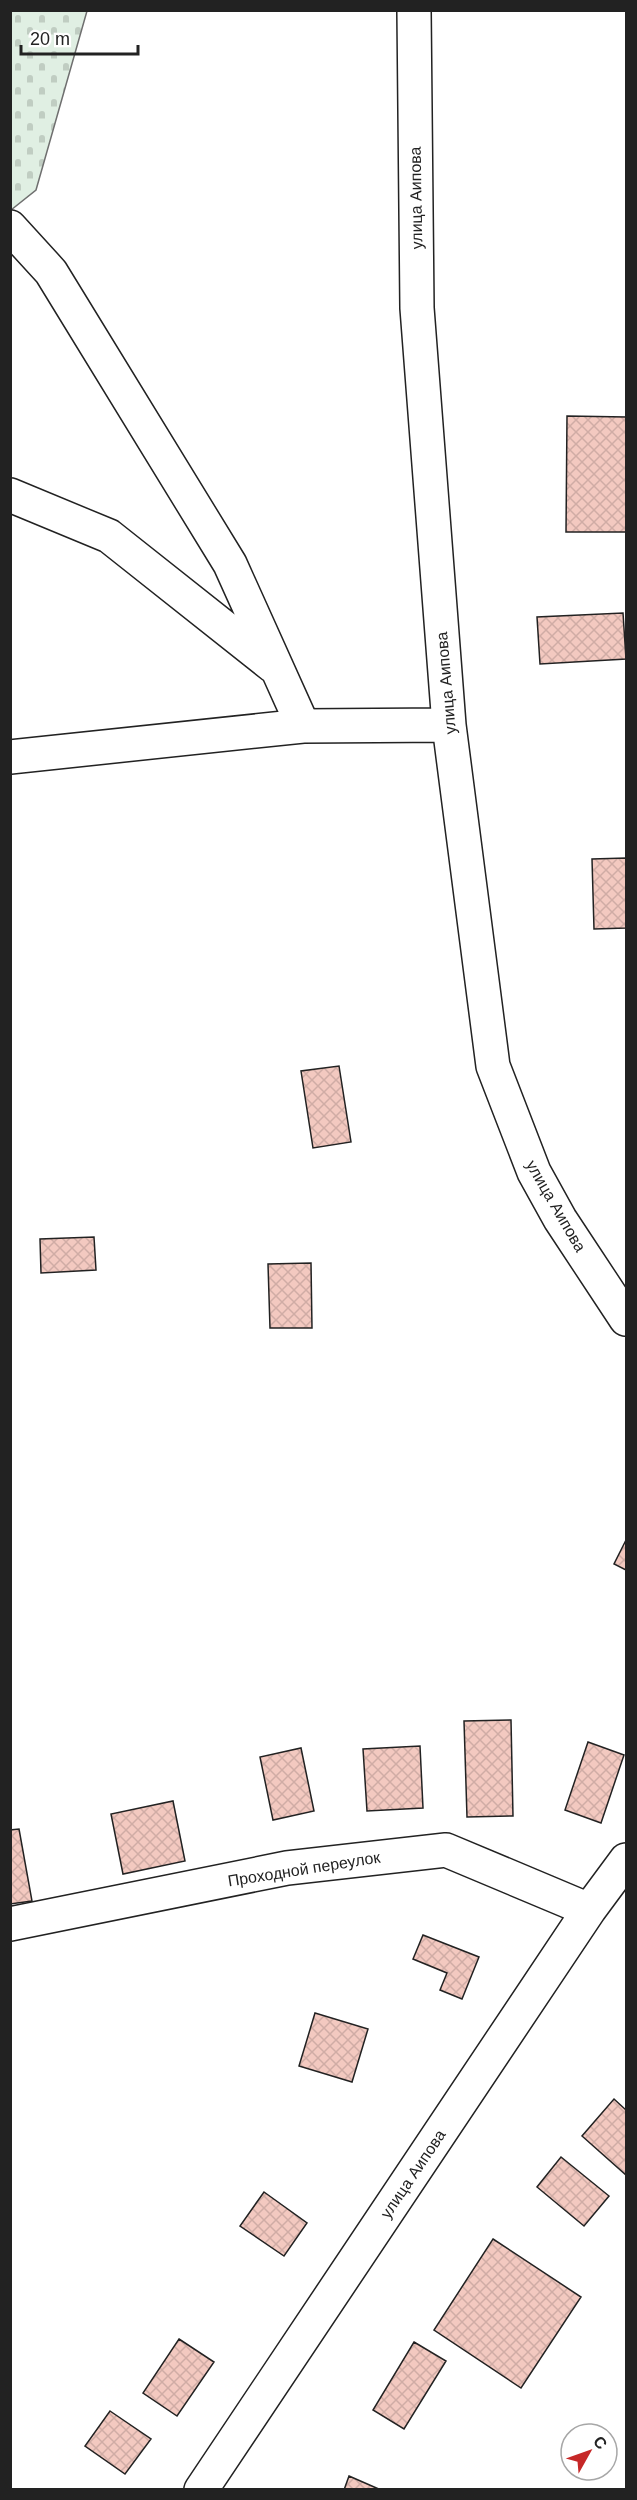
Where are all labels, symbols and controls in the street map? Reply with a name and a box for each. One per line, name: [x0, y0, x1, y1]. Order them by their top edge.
scale bar: [21, 18, 138, 56]
text: 20 m: [30, 29, 70, 49]
street label: улица Аипова: [407, 146, 425, 250]
street label: улица Аипова: [433, 631, 459, 735]
street label: улица Аипова: [523, 1157, 589, 1255]
street label: Проходной переулок: [227, 1848, 382, 1889]
street label: улица Аипова: [377, 2127, 449, 2221]
north arrow: [559, 2422, 619, 2482]
text: С: [590, 2433, 611, 2453]

